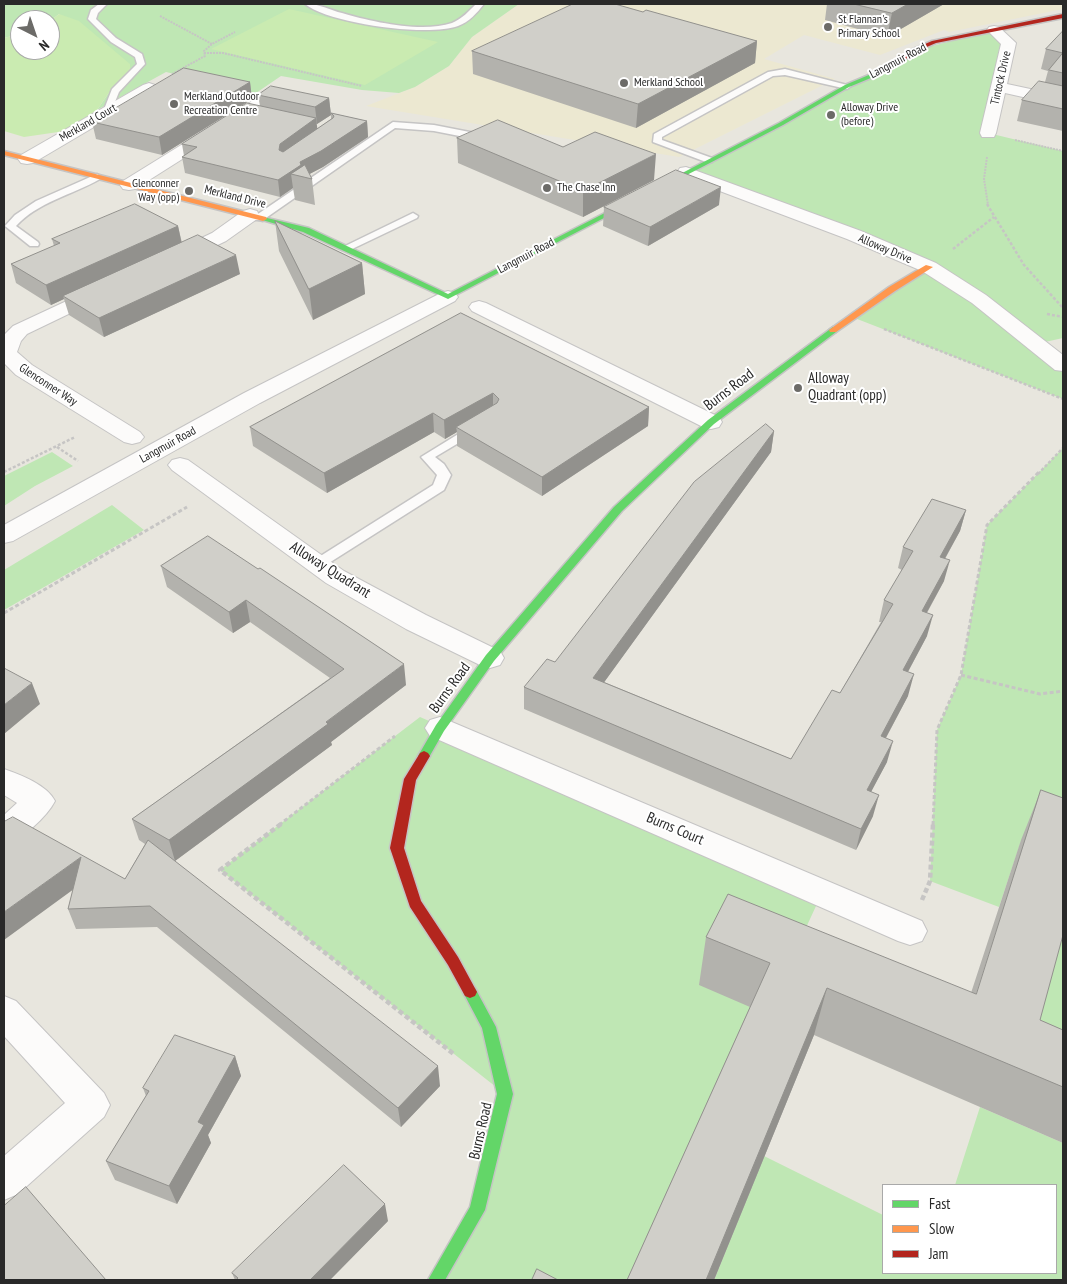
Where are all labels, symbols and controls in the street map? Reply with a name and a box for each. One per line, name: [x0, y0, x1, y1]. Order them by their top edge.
north arrow: [10, 10, 60, 60]
place label: St Flannan's Primary School: [838, 13, 900, 41]
marker: St Flannan's Primary School: [822, 21, 834, 33]
text: N: [35, 36, 53, 55]
street label: Langmuir Road: [867, 40, 929, 82]
street label: Tintock Drive: [988, 50, 1014, 106]
place label: Merkland School: [634, 76, 703, 90]
marker: Merkland School: [618, 77, 630, 89]
place label: Merkland Outdoor Recreation Centre: [184, 90, 259, 118]
marker: Merkland Outdoor Recreation Centre: [168, 98, 180, 110]
street label: Merkland Court: [57, 101, 119, 145]
place label: Alloway Drive (before): [841, 101, 898, 129]
marker: Alloway Drive (before): [825, 109, 837, 121]
place label: Glenconner Way (opp): [132, 177, 179, 205]
place label: The Chase Inn: [557, 181, 616, 195]
street label: Merkland Drive: [203, 182, 267, 212]
marker: The Chase Inn: [541, 182, 553, 194]
marker: Glenconner Way (opp): [183, 185, 195, 197]
street label: Alloway Drive: [856, 231, 914, 267]
street label: Langmuir Road: [495, 235, 557, 277]
street label: Glenconner Way: [16, 361, 80, 409]
street label: Burns Road: [700, 365, 758, 415]
place label: Alloway Quadrant (opp): [808, 370, 886, 405]
marker: Alloway Quadrant (opp): [792, 382, 804, 394]
street label: Langmuir Road: [137, 424, 199, 466]
street label: Alloway Quadrant: [286, 538, 374, 602]
street label: Burns Road: [426, 659, 474, 717]
street label: Burns Court: [644, 809, 706, 849]
street label: Burns Road: [466, 1101, 496, 1161]
legend: [882, 1184, 1057, 1274]
text: Fast: [929, 1194, 950, 1213]
text: Slow: [929, 1219, 954, 1238]
text: Jam: [929, 1244, 948, 1263]

